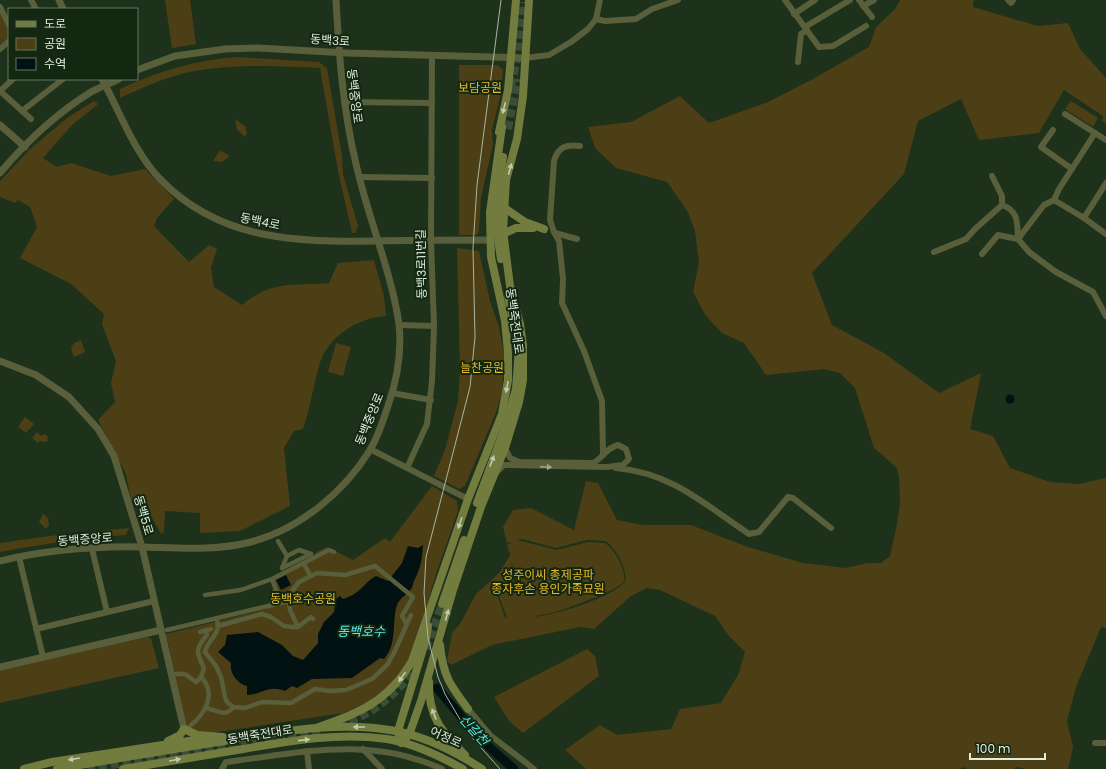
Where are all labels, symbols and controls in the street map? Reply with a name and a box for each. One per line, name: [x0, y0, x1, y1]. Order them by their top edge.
legend: [8, 8, 138, 80]
text: 도로: [44, 15, 66, 32]
street label: 동백3로: [309, 30, 351, 50]
text: 공원: [44, 35, 66, 52]
text: 수역: [44, 55, 66, 72]
street label: 동백중앙로: [343, 68, 367, 124]
park label: 보담공원: [458, 79, 502, 96]
one-way arrow: [500, 102, 506, 114]
one-way arrow: [507, 162, 513, 175]
street label: 동백4로: [238, 208, 282, 234]
street label: 동백3로11번길: [412, 229, 430, 299]
street label: 동백죽전대로: [502, 287, 528, 355]
park label: 늘찬공원: [460, 359, 504, 376]
one-way arrow: [504, 381, 510, 394]
street label: 동백중앙로: [351, 390, 387, 448]
one-way arrow: [490, 455, 496, 467]
one-way arrow: [540, 463, 552, 470]
street label: 동백5로: [130, 493, 158, 537]
one-way arrow: [456, 517, 462, 529]
street label: 동백중앙로: [57, 529, 113, 549]
park label: 성주이씨 총제공파 종자후손 용인가족묘원: [491, 566, 605, 597]
park label: 동백호수공원: [270, 590, 336, 607]
one-way arrow: [444, 608, 450, 621]
water label: 동백호수: [337, 622, 386, 641]
one-way arrow: [398, 671, 406, 682]
one-way arrow: [431, 707, 437, 719]
water label: 신갈천: [455, 710, 494, 750]
street label: 동백죽전대로: [226, 720, 294, 748]
street label: 어정로: [427, 722, 465, 752]
one-way arrow: [352, 724, 365, 730]
scale bar: [970, 735, 1045, 761]
one-way arrow: [298, 736, 310, 743]
text: 100 m: [976, 740, 1010, 757]
one-way arrow: [67, 756, 80, 762]
one-way arrow: [169, 757, 182, 763]

